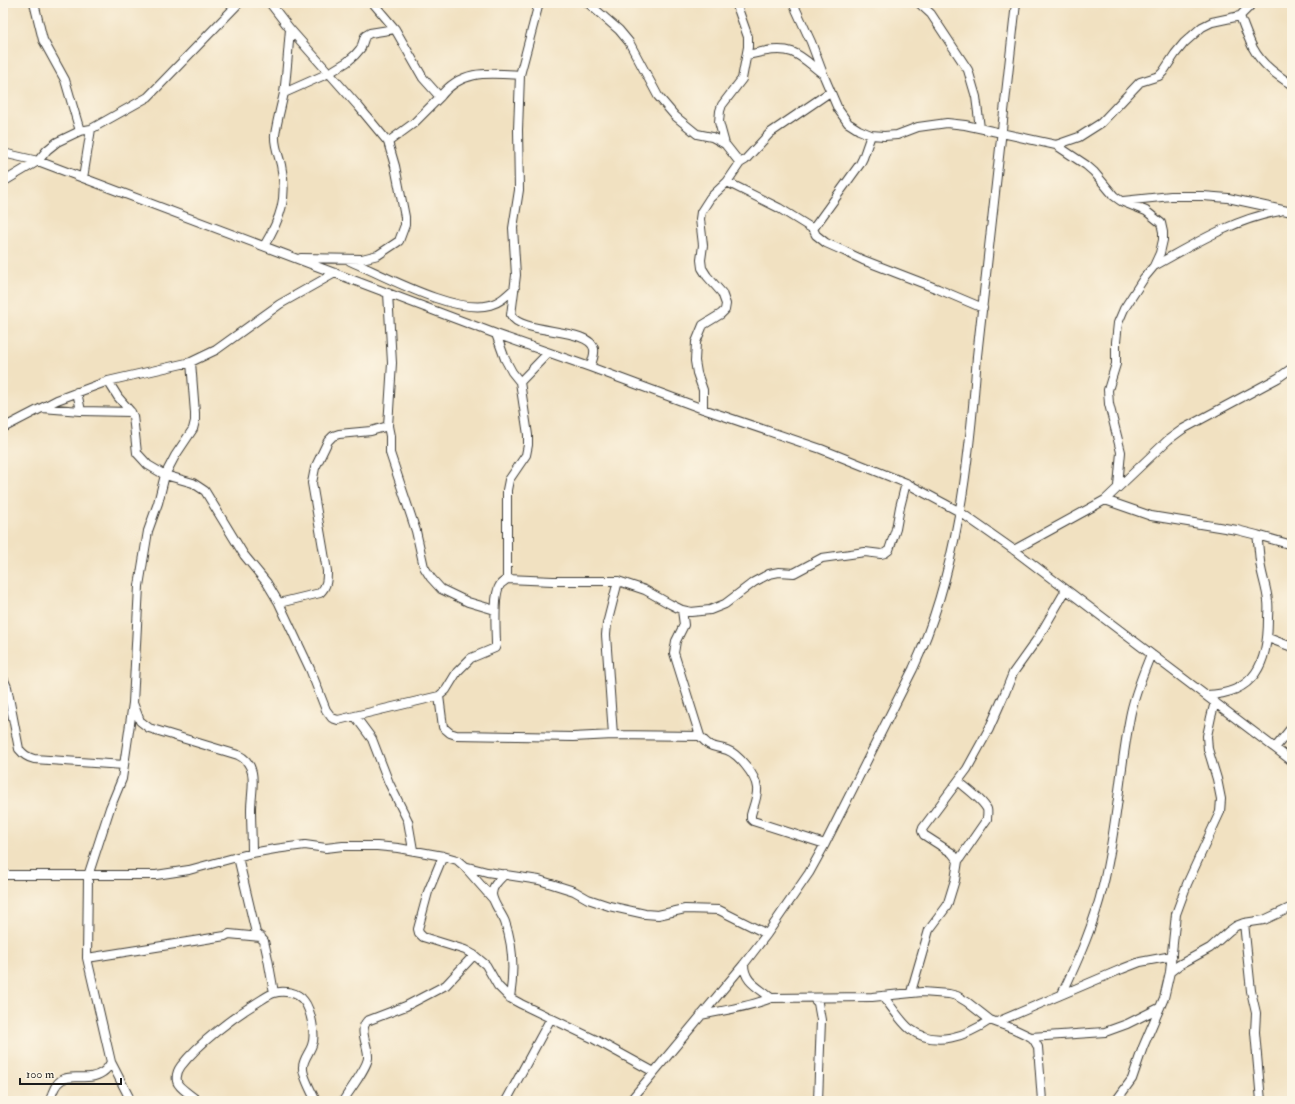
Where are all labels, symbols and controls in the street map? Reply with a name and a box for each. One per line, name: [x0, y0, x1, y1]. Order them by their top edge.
scale bar: [20, 1060, 121, 1086]
text: 100 m: [26, 1067, 55, 1082]

